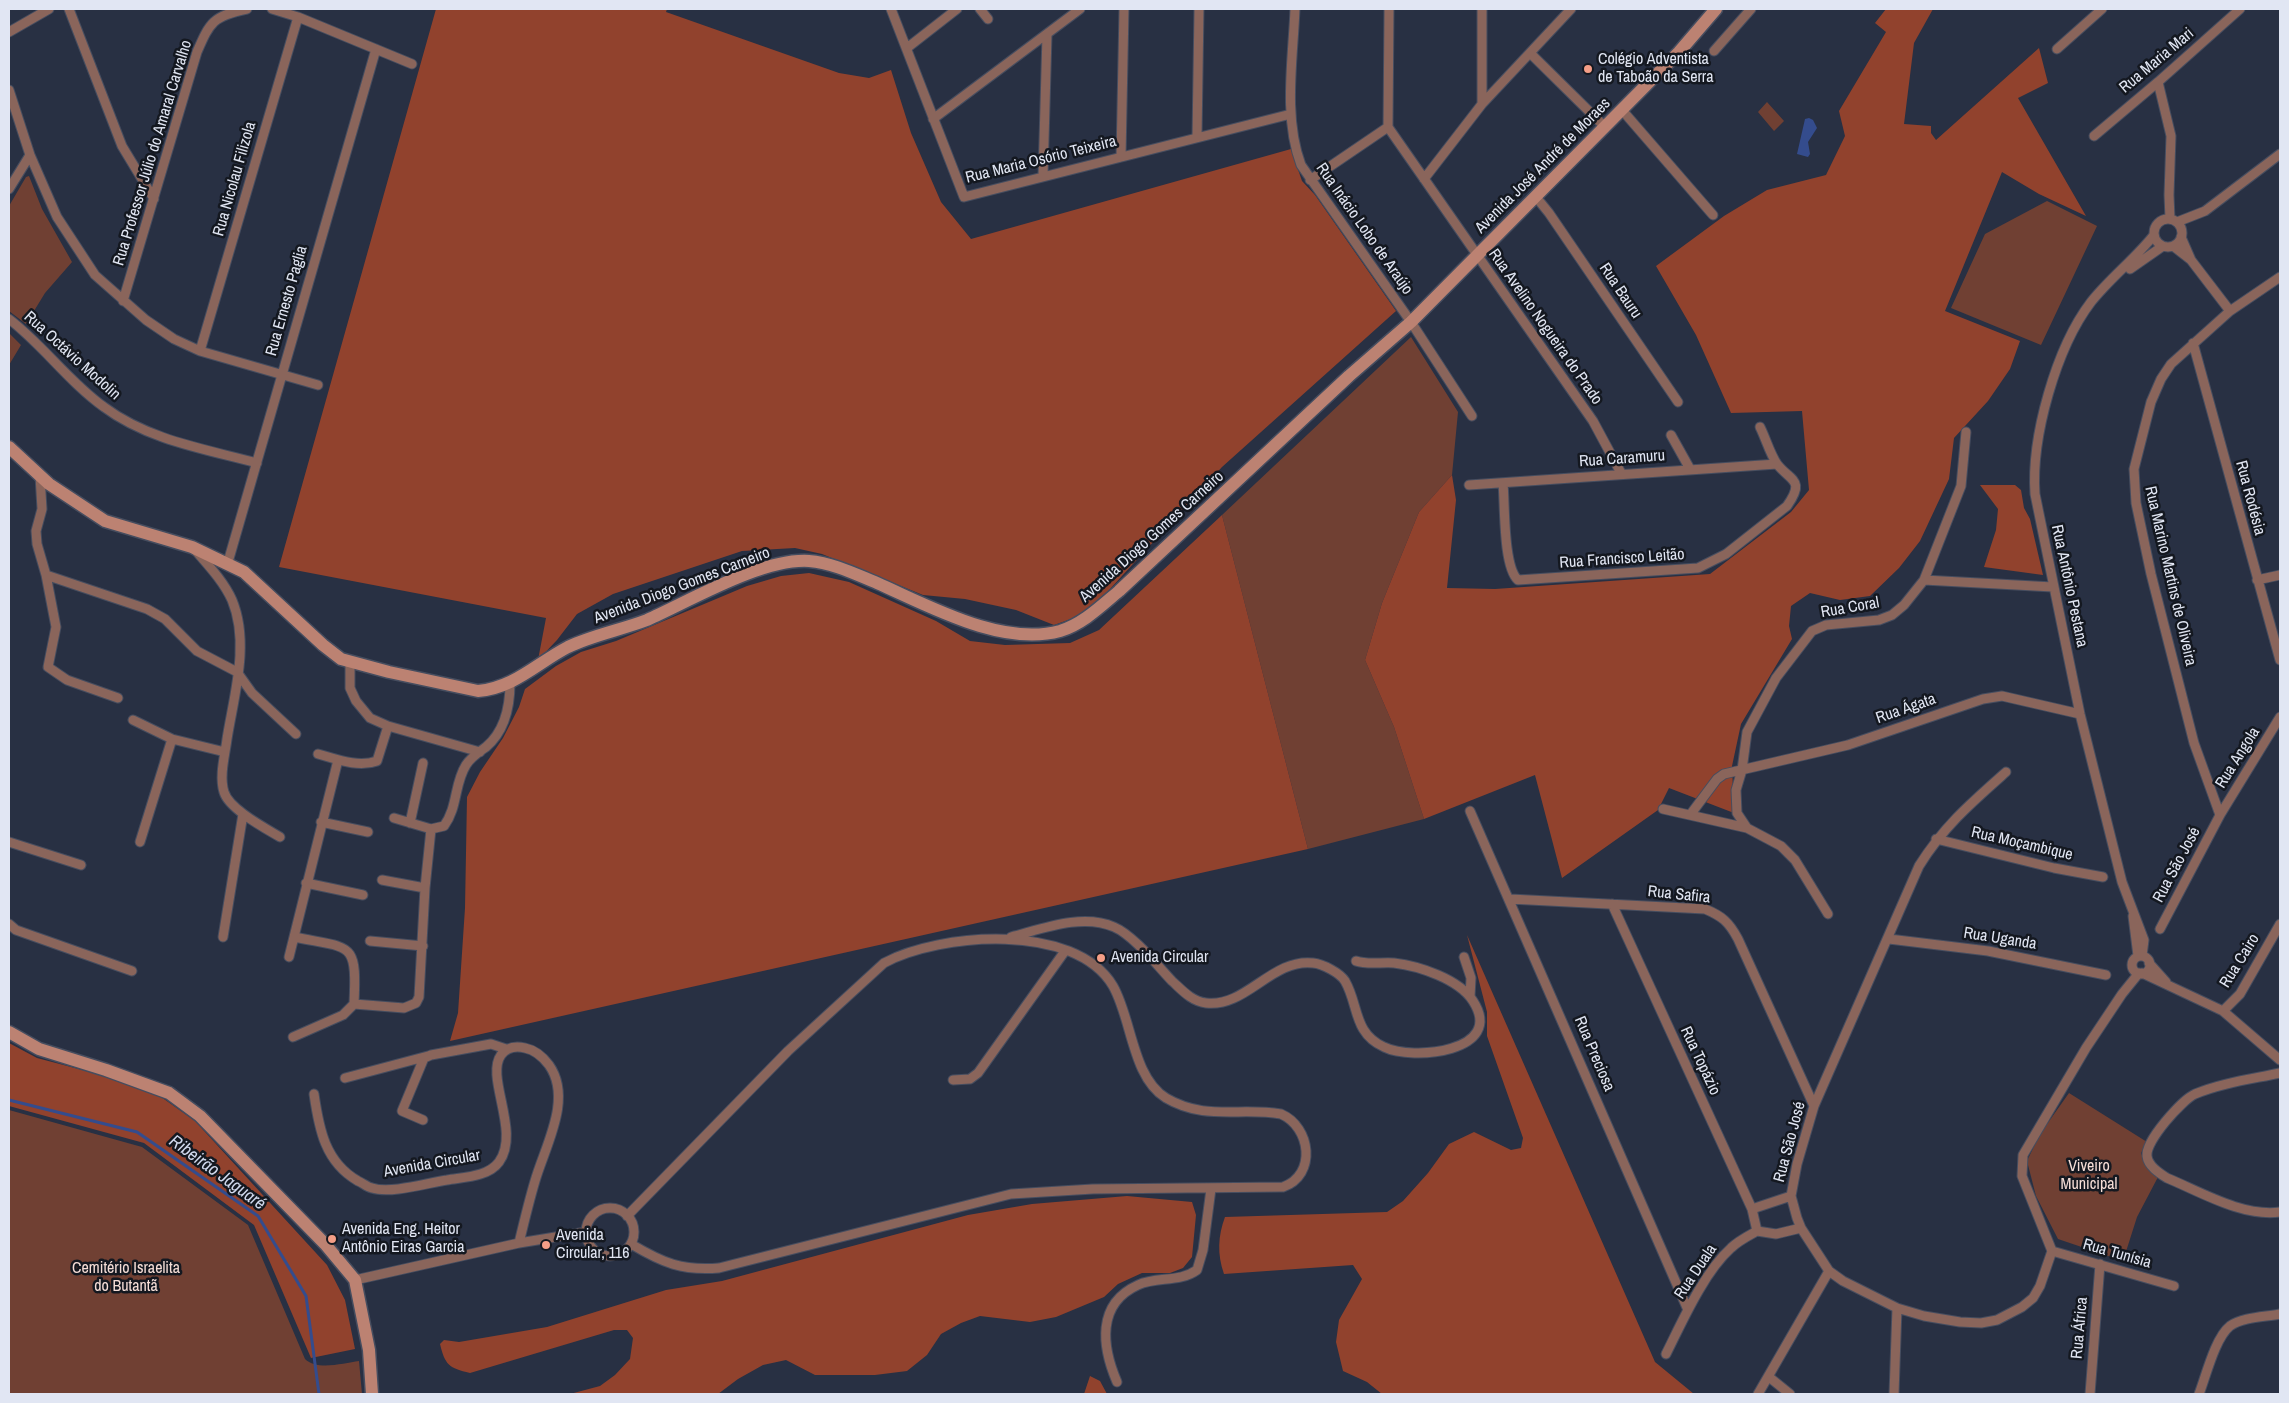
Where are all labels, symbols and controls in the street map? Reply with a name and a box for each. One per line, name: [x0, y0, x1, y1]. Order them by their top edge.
street label: Rua Maria Mari: [2116, 24, 2198, 98]
street label: Rua Professor Júlio do Amaral Carvalho: [109, 38, 197, 268]
place label: Colégio Adventista de Taboão da Serra: [1598, 50, 1714, 88]
marker: Colégio Adventista de Taboão da Serra: [1582, 63, 1594, 75]
street label: Avenida José André de Moraes: [1471, 94, 1615, 238]
street label: Rua Nicolau Filizola: [209, 120, 261, 238]
street label: Rua Maria Osório Teixeira: [964, 132, 1118, 188]
street label: Rua Inácio Lobo de Araújo: [1311, 160, 1417, 298]
street label: Rua Ernesto Paglia: [262, 244, 312, 358]
street label: Rua Avelino Nogueira do Prado: [1484, 245, 1606, 409]
street label: Rua Bauru: [1595, 260, 1645, 322]
street label: Rua Octávio Modolin: [20, 308, 124, 404]
street label: Rua Caramuru: [1578, 446, 1666, 472]
street label: Rua Rodésia: [2231, 459, 2269, 537]
street label: Avenida Diogo Gomes Carneiro: [1076, 467, 1228, 607]
street label: Rua Marino Martins de Oliveira: [2140, 484, 2200, 668]
street label: Rua Antônio Pestana: [2047, 523, 2091, 649]
street label: Avenida Diogo Gomes Carneiro: [591, 543, 773, 629]
street label: Rua Francisco Leitão: [1559, 545, 1685, 573]
street label: Rua Coral: [1819, 593, 1881, 623]
street label: Rua Ágata: [1874, 690, 1938, 728]
street label: Rua Angola: [2212, 724, 2264, 792]
street label: Rua Moçambique: [1969, 823, 2075, 865]
street label: Rua São José: [2149, 824, 2205, 906]
street label: Rua Safira: [1647, 882, 1711, 908]
street label: Rua Uganda: [1962, 924, 2038, 954]
street label: Rua Cairo: [2216, 931, 2264, 991]
place label: Avenida Circular: [1111, 948, 1208, 968]
marker: Avenida Circular: [1095, 952, 1107, 964]
street label: Rua Preciosa: [1570, 1014, 1618, 1094]
street label: Rua Topázio: [1676, 1024, 1724, 1098]
street label: Rua São José: [1770, 1100, 1810, 1184]
water label: Ribeirão Jaguaré: [165, 1131, 269, 1215]
street label: Avenida Circular: [382, 1146, 482, 1182]
park label: Viveiro Municipal: [2061, 1157, 2117, 1195]
place label: Avenida Eng. Heitor Antônio Eiras Garcia: [342, 1220, 465, 1258]
place label: Avenida Circular, 116: [556, 1226, 629, 1264]
marker: Avenida Eng. Heitor Antônio Eiras Garcia: [326, 1233, 338, 1245]
street label: Rua Tunísia: [2081, 1235, 2153, 1273]
marker: Avenida Circular, 116: [540, 1239, 552, 1251]
street label: Rua Duala: [1671, 1241, 1721, 1303]
park label: Cemitério Israelita do Butantã: [72, 1259, 180, 1297]
street label: Rua África: [2068, 1296, 2092, 1360]

